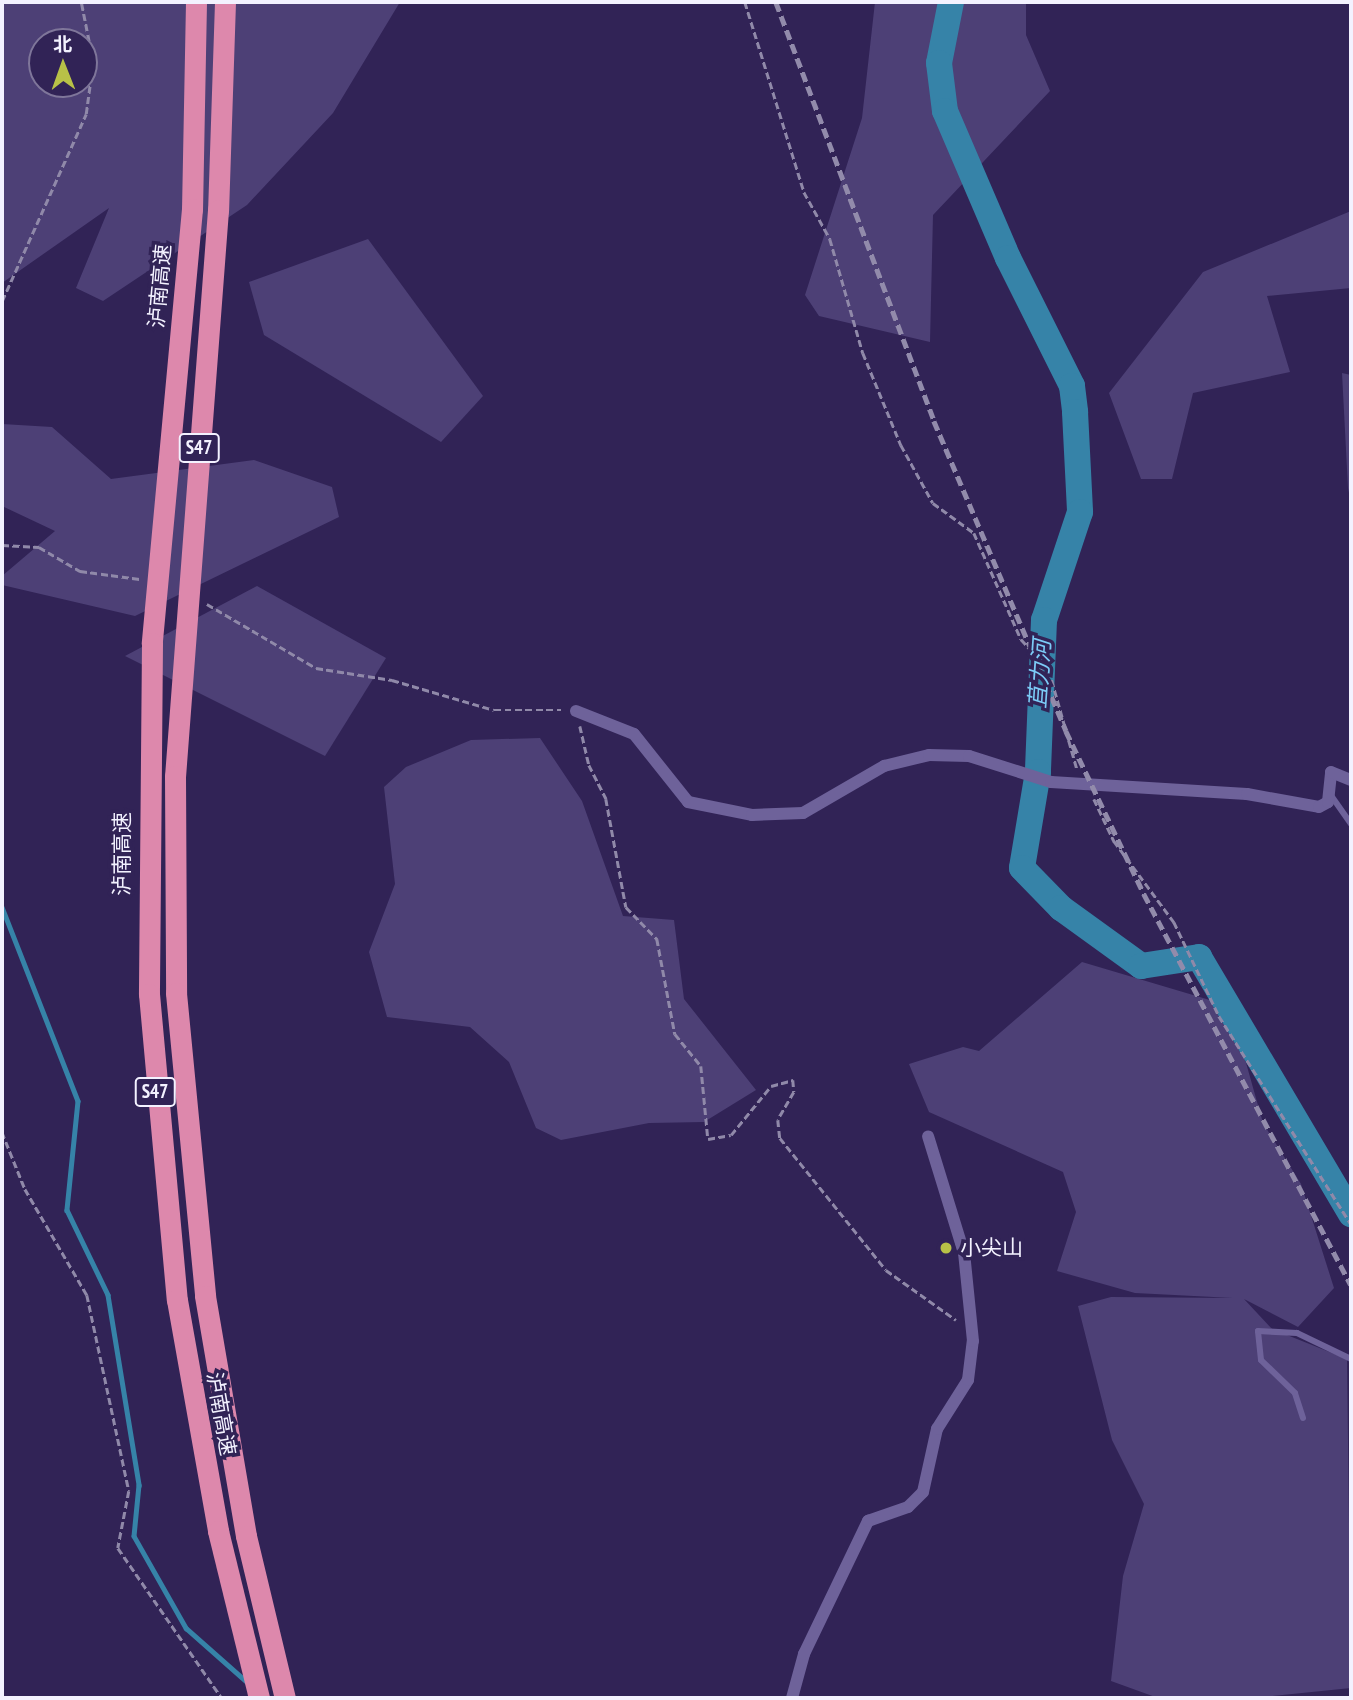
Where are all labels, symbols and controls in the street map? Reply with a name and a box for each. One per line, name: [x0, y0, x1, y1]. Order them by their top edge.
north arrow: [28, 28, 98, 98]
text: 北: [53, 32, 72, 56]
street label: 泸南高速: [144, 243, 176, 329]
road number: S47: [178, 432, 220, 463]
water label: 苴力河: [1024, 639, 1056, 709]
street label: 泸南高速: [109, 812, 135, 896]
road number: S47: [134, 1076, 176, 1108]
place label: 小尖山: [960, 1235, 1023, 1261]
marker: 小尖山: [938, 1240, 954, 1256]
street label: 泸南高速: [201, 1370, 241, 1458]

